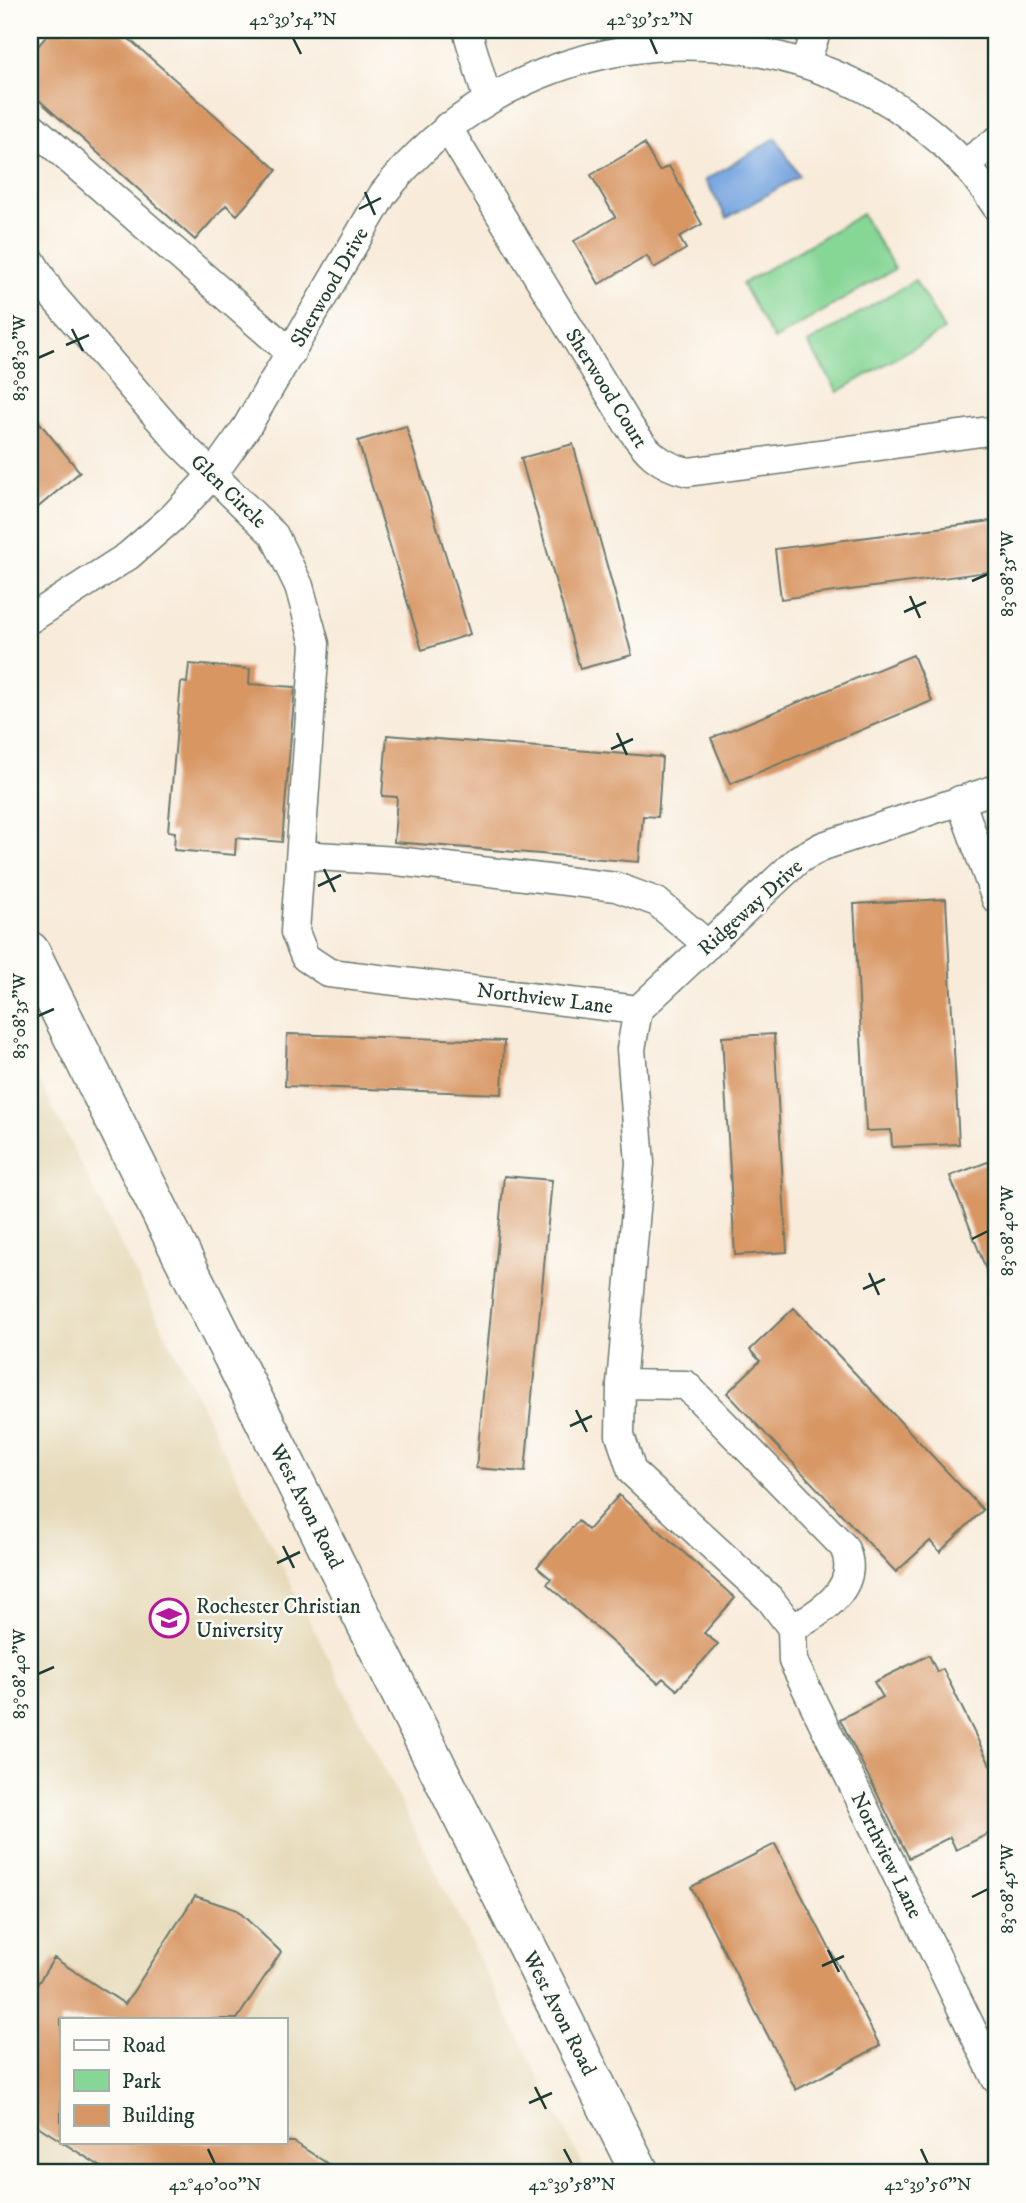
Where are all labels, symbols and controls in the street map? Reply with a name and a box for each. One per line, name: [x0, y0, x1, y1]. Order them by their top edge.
text: 42°39'54"N: [249, 9, 337, 31]
text: 42°39'52"N: [607, 9, 694, 31]
street label: Sherwood Drive: [285, 223, 375, 352]
text: 83°08'30"W: [9, 314, 31, 401]
street label: Sherwood Court: [559, 324, 653, 453]
street label: Glen Circle: [185, 449, 272, 535]
text: 83°08'35"W: [997, 531, 1019, 617]
street label: Ridgeway Drive: [693, 854, 809, 962]
text: 83°08'35"W: [9, 973, 31, 1059]
street label: Northview Lane: [475, 978, 615, 1020]
text: 83°08'40"W: [997, 1185, 1019, 1276]
street label: West Avon Road: [263, 1439, 349, 1574]
place label: Rochester Christian University: [196, 1594, 361, 1644]
school or university icon: Rochester Christian University: [148, 1597, 190, 1639]
text: 83°08'40"W: [9, 1628, 31, 1719]
street label: Northview Lane: [844, 1788, 928, 1923]
text: 83°08'45"W: [997, 1844, 1019, 1934]
street label: West Avon Road: [516, 1946, 602, 2081]
legend: [60, 2018, 287, 2144]
text: Road: [122, 2033, 166, 2059]
text: Park: [122, 2069, 162, 2095]
text: Building: [122, 2103, 195, 2129]
text: 42°40'00"N: [169, 2174, 262, 2196]
text: 42°39'58"N: [529, 2174, 616, 2196]
text: 42°39'56"N: [884, 2174, 972, 2196]

